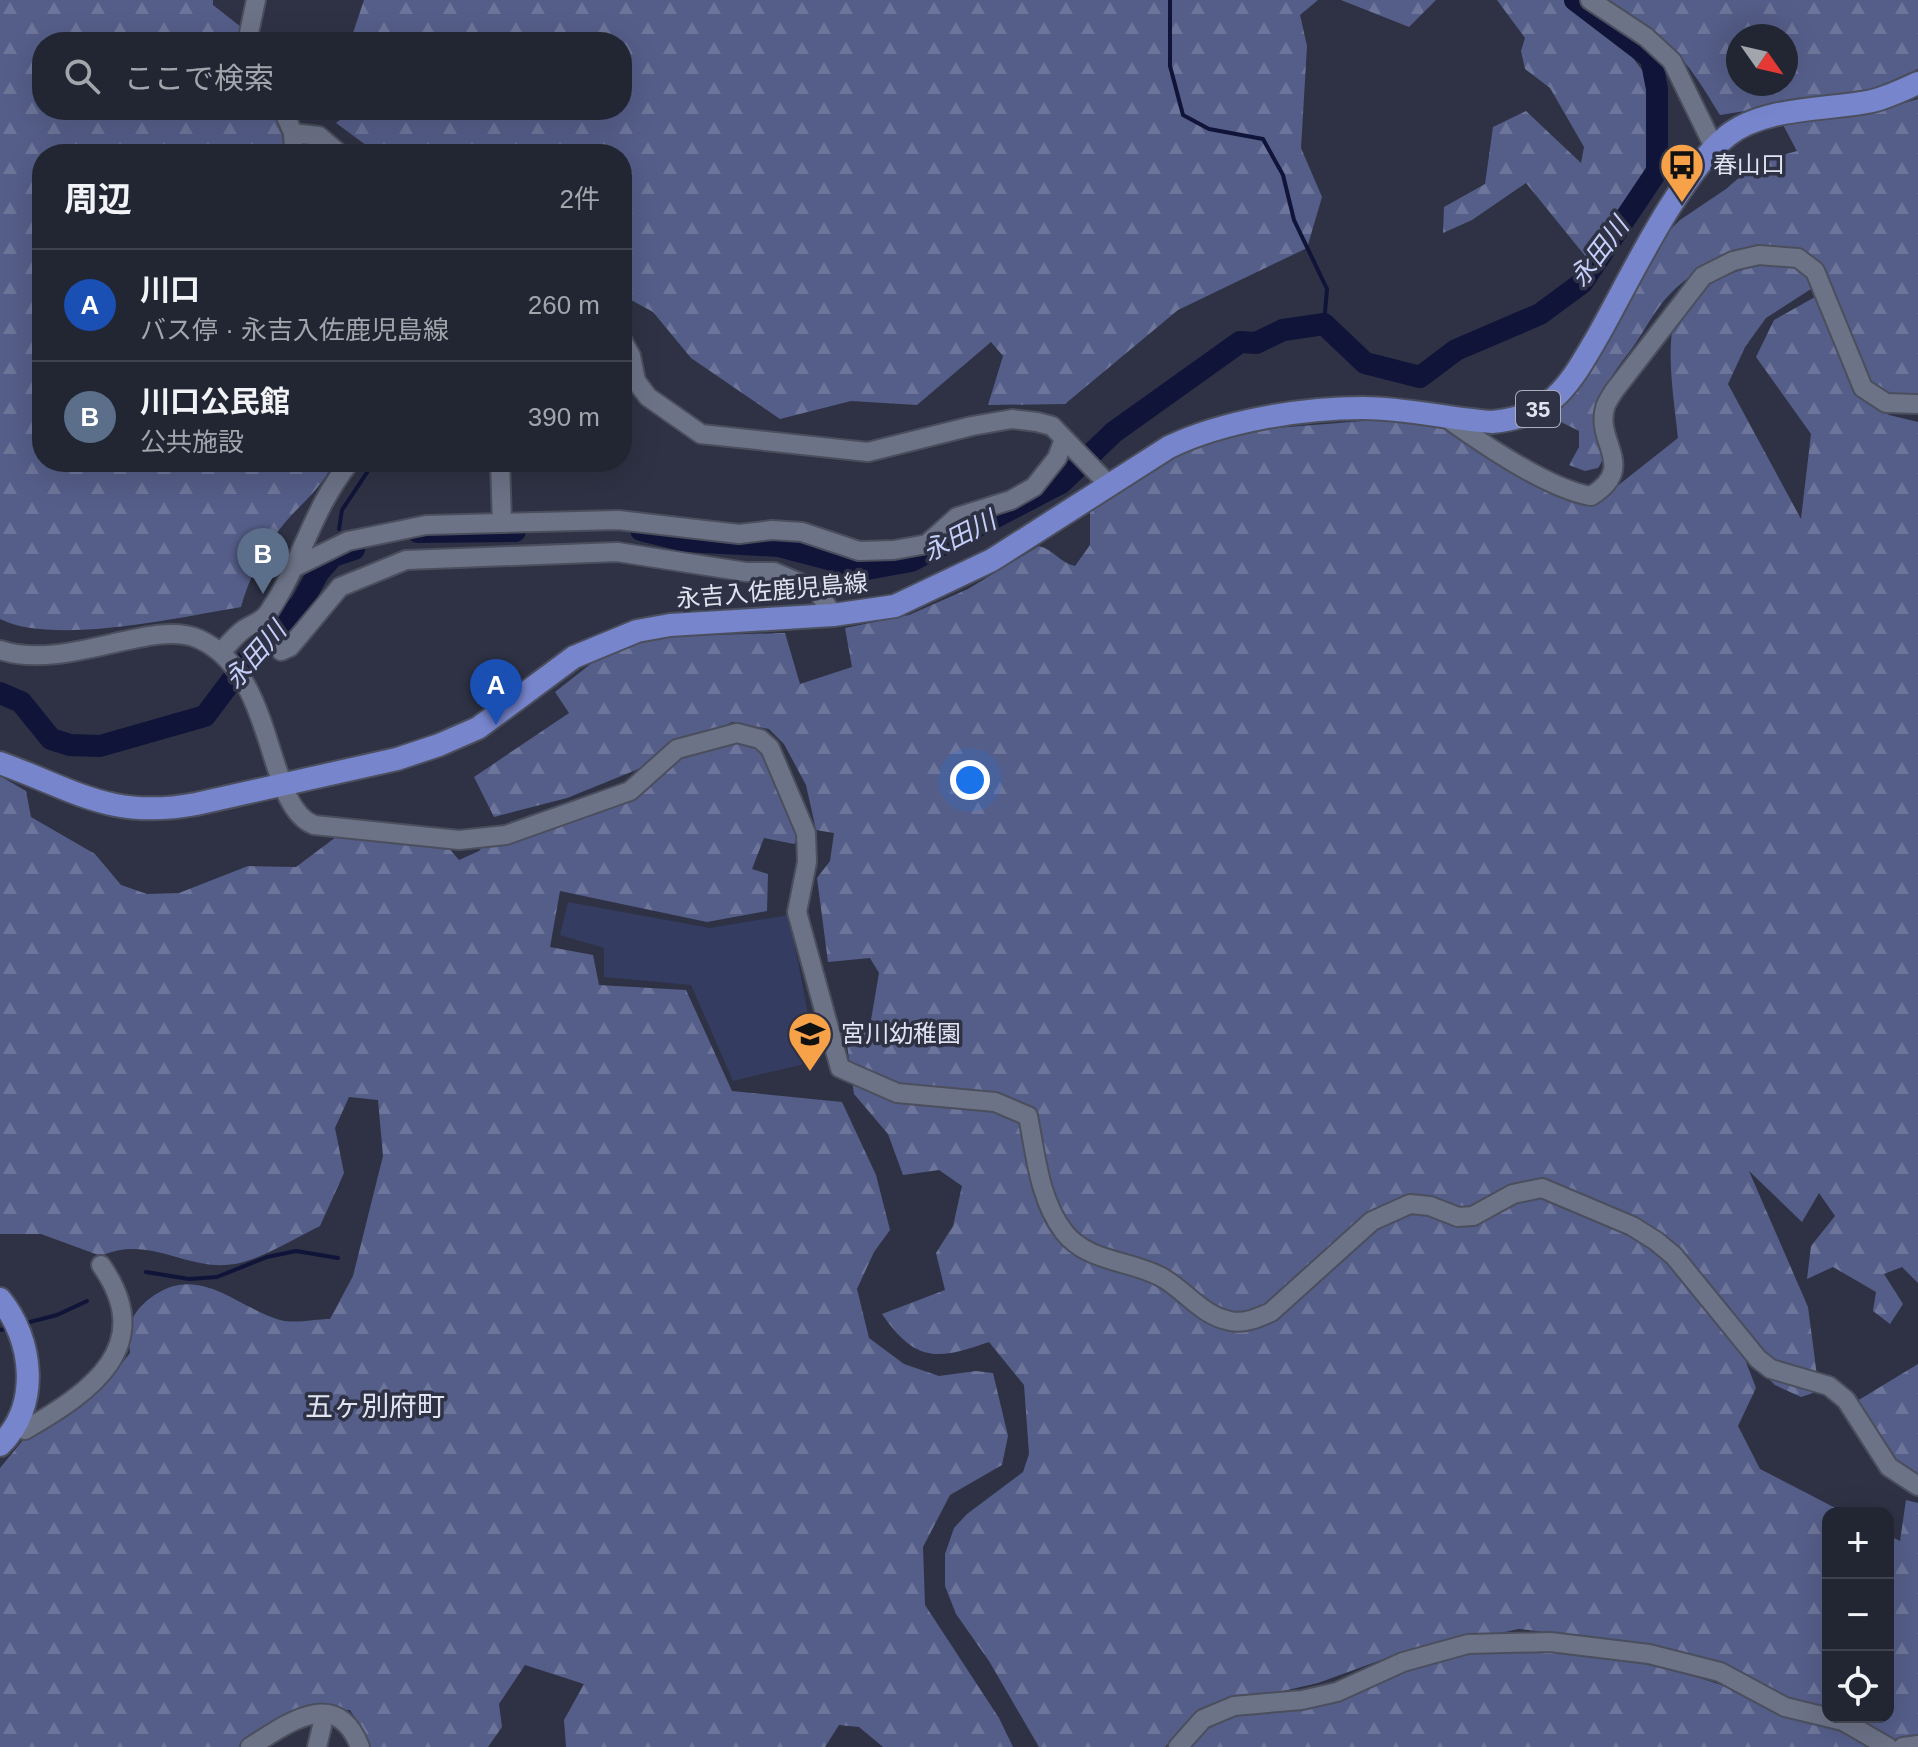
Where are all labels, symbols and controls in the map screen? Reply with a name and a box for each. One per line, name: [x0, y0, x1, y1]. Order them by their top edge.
north arrow: [1726, 24, 1798, 96]
search box: [32, 32, 632, 120]
icon: search: [60, 54, 104, 98]
text: ここで検索: [124, 62, 274, 95]
bus stop icon: 春山口: [1658, 141, 1706, 204]
place label: 春山口: [1713, 151, 1785, 178]
text: 周辺: [64, 180, 132, 218]
text: 2件: [560, 184, 600, 214]
water label: 永田川: [1564, 209, 1636, 292]
text: 川口: [140, 273, 200, 306]
text: A: [81, 290, 99, 320]
text: 260 m: [528, 290, 600, 320]
text: バス停 · 永吉入佐鹿児島線: [140, 315, 449, 345]
text: 川口公民館: [140, 385, 290, 418]
road number: 35: [1516, 391, 1560, 427]
text: B: [81, 402, 99, 432]
text: 390 m: [528, 402, 600, 432]
text: 公共施設: [140, 427, 244, 457]
water label: 永田川: [917, 504, 1003, 567]
pin: B: [237, 528, 289, 594]
street label: 永吉入佐鹿児島線: [675, 569, 869, 612]
water label: 永田川: [218, 613, 294, 694]
pin: A: [470, 659, 522, 725]
your location: [950, 760, 990, 800]
school or university icon: 宮川幼稚園: [786, 1010, 834, 1073]
place label: 宮川幼稚園: [841, 1020, 961, 1047]
district label: 五ヶ別府町: [305, 1391, 445, 1422]
map controls: [1822, 1507, 1894, 1723]
button: +: [1822, 1507, 1894, 1579]
button: −: [1822, 1579, 1894, 1651]
button: locate: [1822, 1651, 1894, 1723]

